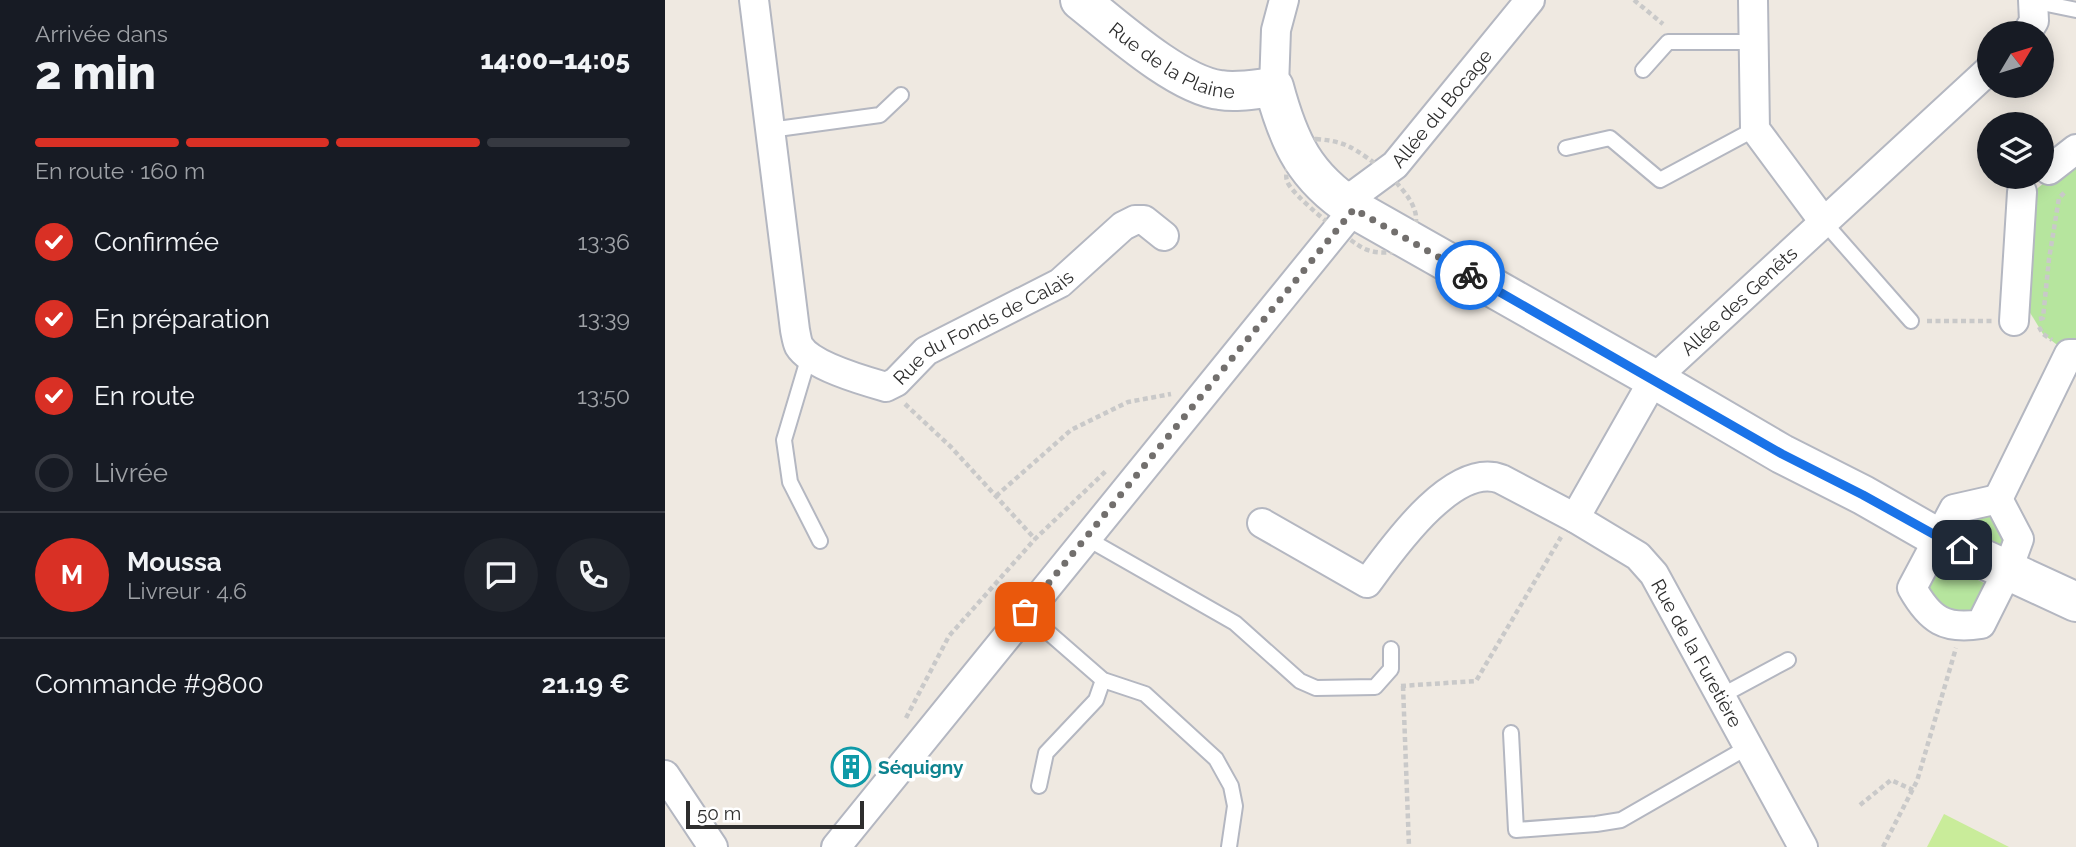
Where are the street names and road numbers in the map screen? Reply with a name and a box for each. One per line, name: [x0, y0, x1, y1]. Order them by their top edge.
street label: Rue de la Plaine: [1105, 17, 1235, 102]
street label: Allée du Bocage: [1387, 45, 1496, 172]
street label: Allée des Genêts: [1676, 242, 1801, 360]
street label: Rue du Fonds de Calais: [889, 265, 1078, 389]
street label: Rue de la Furetière: [1647, 575, 1747, 731]

